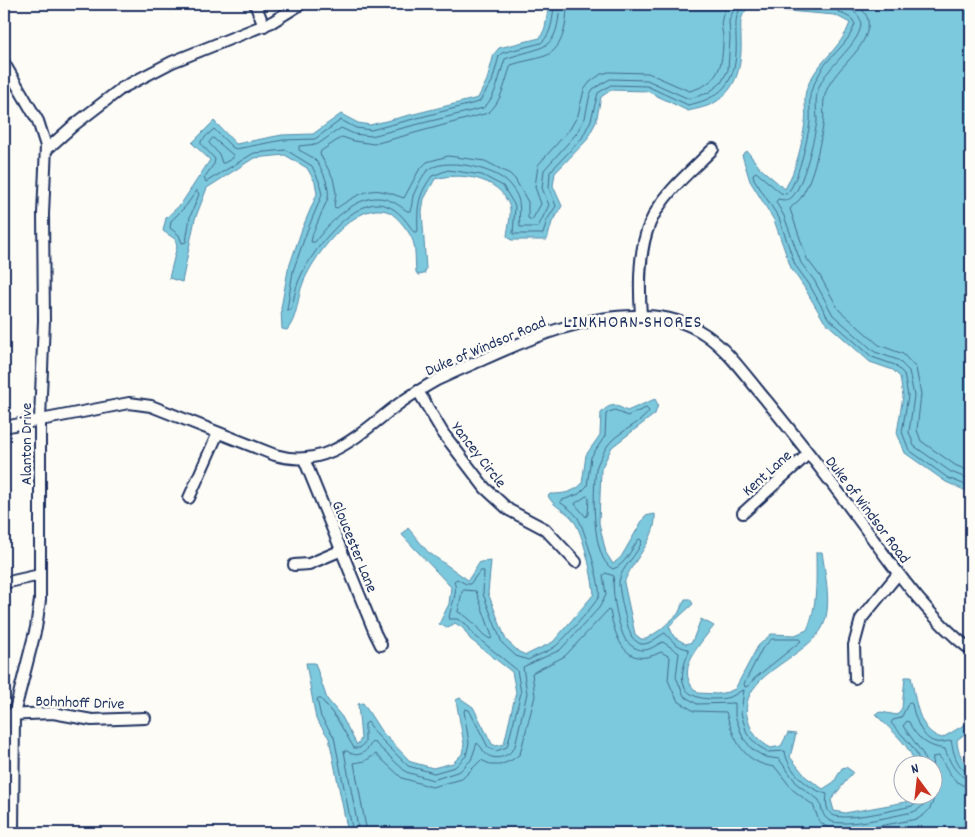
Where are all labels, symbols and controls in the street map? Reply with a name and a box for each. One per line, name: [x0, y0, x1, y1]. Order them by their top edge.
street label: Duke of Windsor Road: [422, 311, 550, 383]
district label: LINKHORN SHORES: [564, 311, 702, 336]
street label: Alanton Drive: [16, 403, 39, 485]
street label: Yancey Circle: [445, 418, 511, 494]
street label: Kent Lane: [738, 445, 798, 502]
street label: Duke of Windsor Road: [819, 452, 915, 569]
street label: Gloucester Lane: [325, 498, 383, 596]
street label: Bohnhoff Drive: [35, 690, 125, 717]
north arrow: [892, 754, 942, 804]
text: N: [909, 759, 921, 780]

